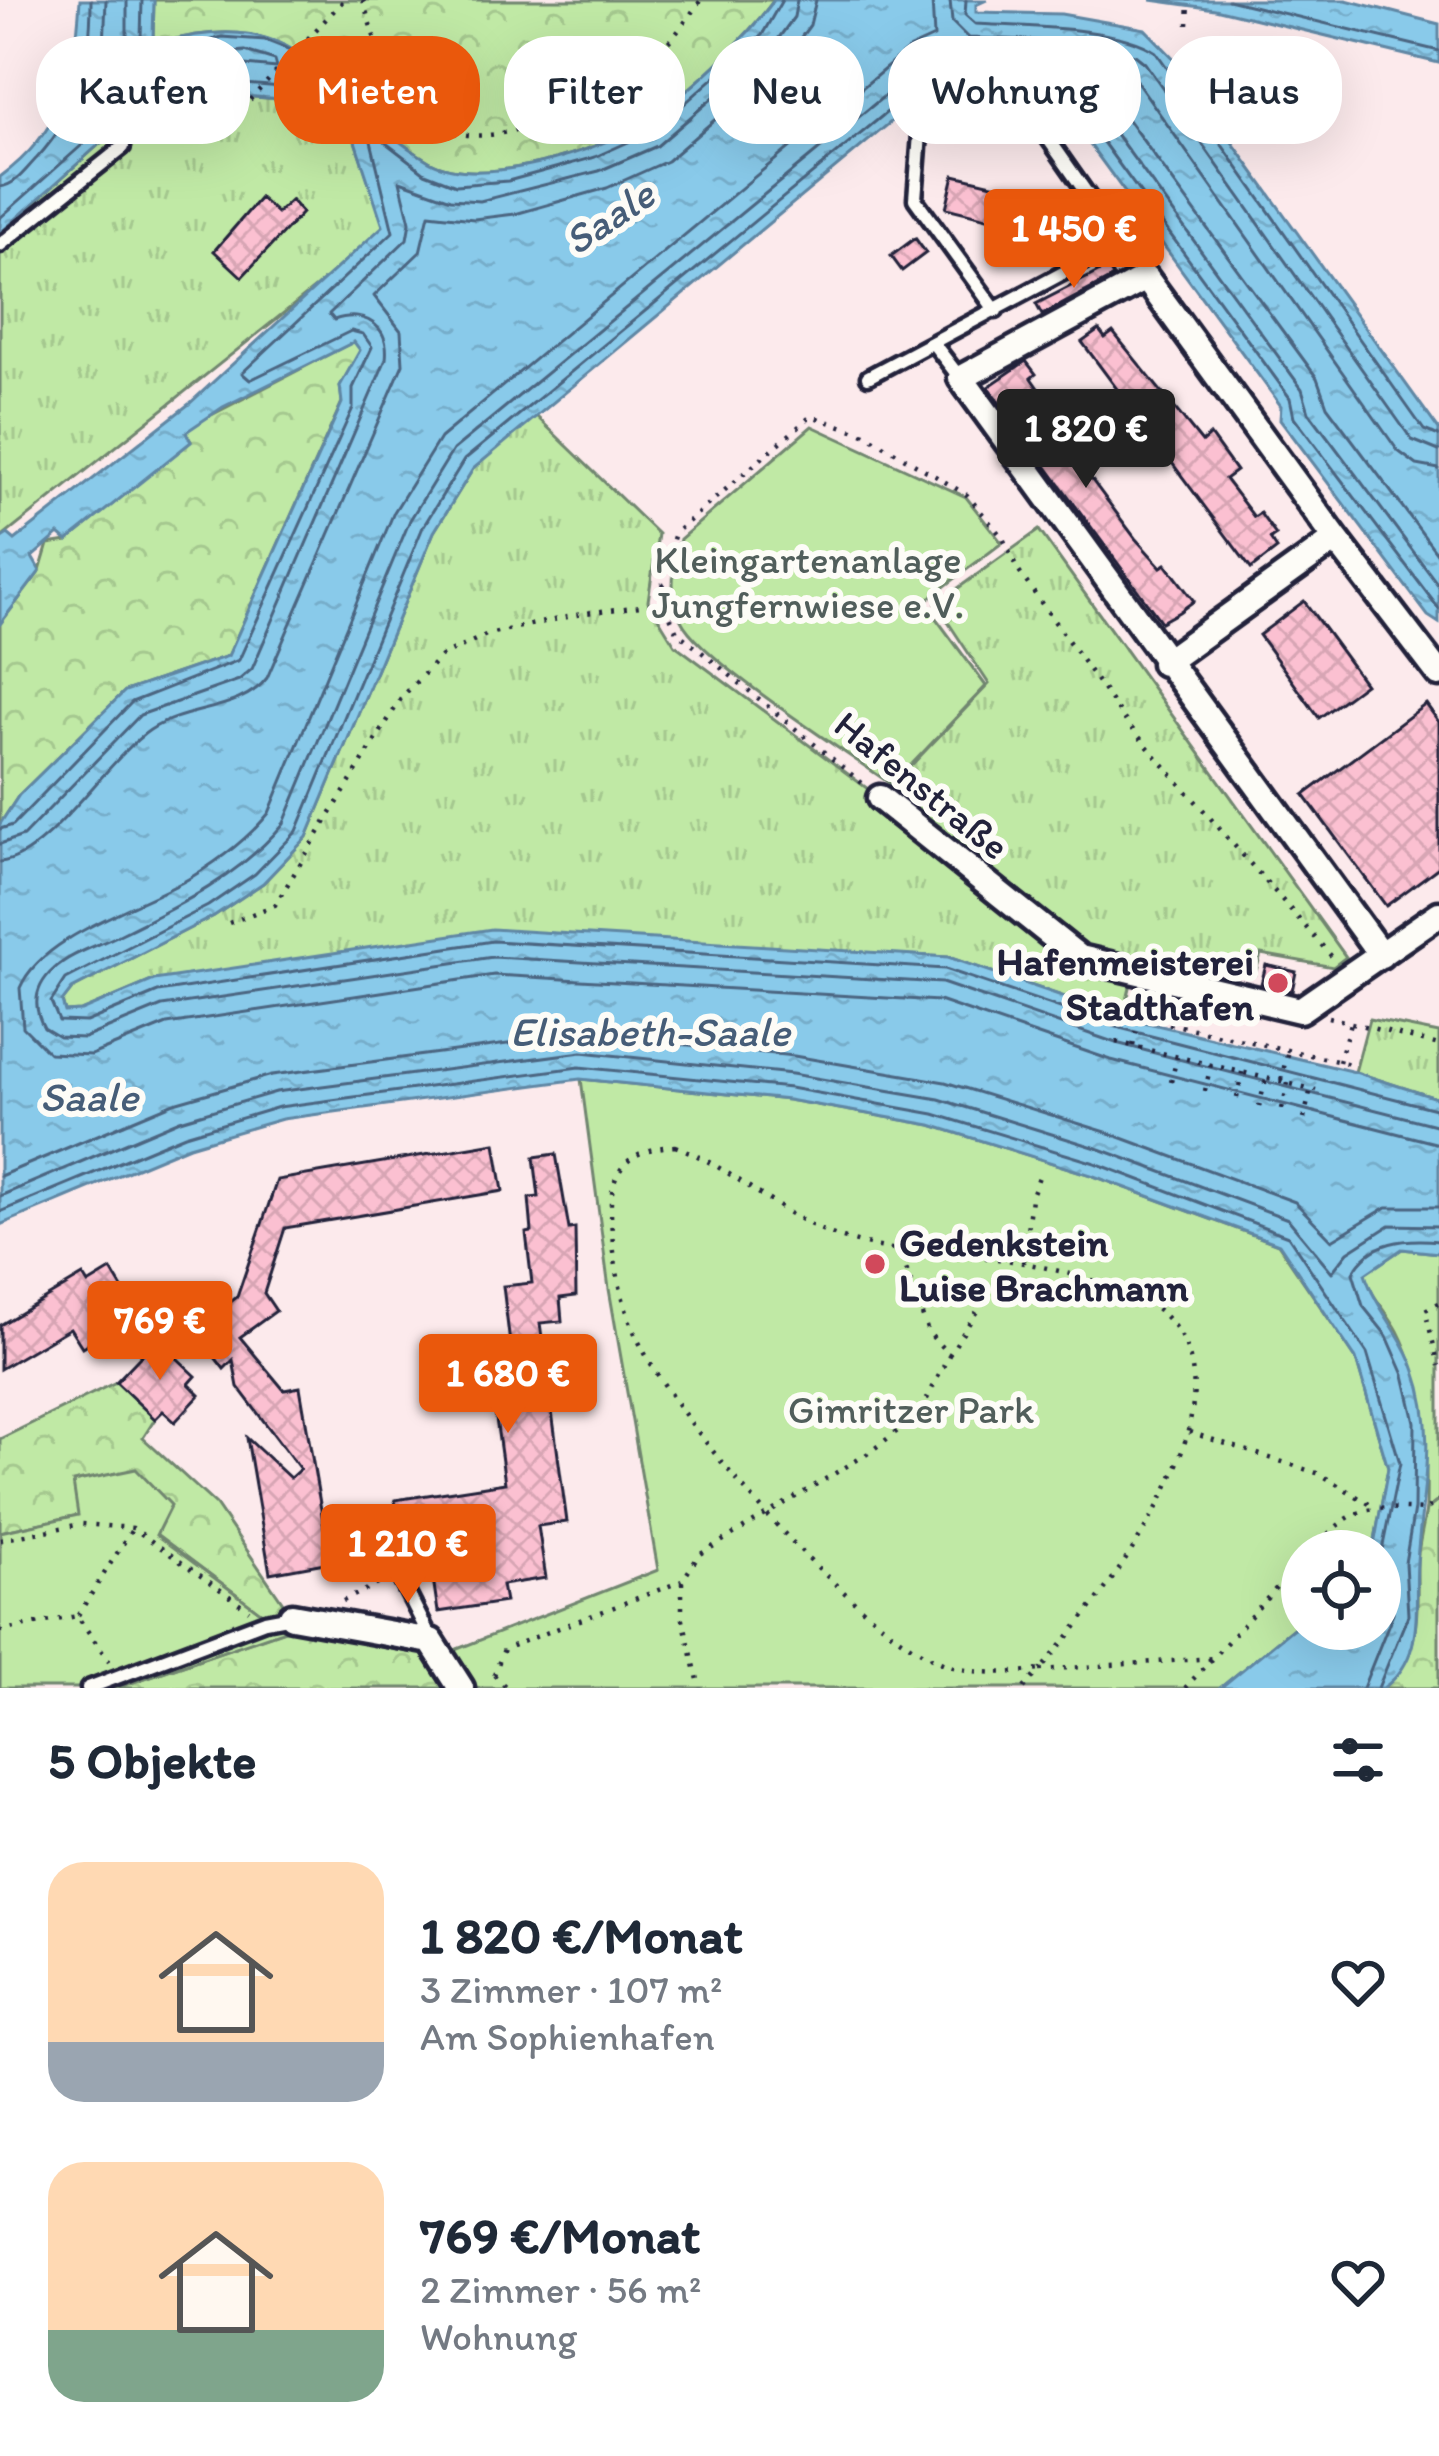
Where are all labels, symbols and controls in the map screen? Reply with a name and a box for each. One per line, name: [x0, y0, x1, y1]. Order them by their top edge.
chip: Kaufen: [36, 36, 250, 144]
chip: Mieten: [274, 36, 480, 144]
chip: Filter: [504, 36, 685, 144]
chip: Neu: [709, 36, 864, 144]
chip: Wohnung: [888, 36, 1141, 144]
chip: Haus: [1165, 36, 1342, 144]
water label: Saale: [554, 167, 665, 266]
pin: 1 450 €: [963, 189, 1185, 291]
text: 1 450 €: [1011, 204, 1137, 251]
pin: 1 820 €: [975, 389, 1197, 491]
text: 1 820 €: [1024, 404, 1148, 451]
park label: Kleingartenanlage Jungfernwiese e.V.: [652, 536, 964, 628]
street label: Hafenstraße: [825, 700, 1019, 870]
place label: Hafenmeisterei Stadthafen: [997, 938, 1254, 1030]
marker: Hafenmeisterei Stadthafen: [1265, 970, 1291, 996]
water label: Elisabeth-Saale: [510, 1006, 792, 1057]
water label: Saale: [40, 1071, 140, 1122]
place label: Gedenkstein Luise Brachmann: [899, 1219, 1189, 1311]
marker: Gedenkstein Luise Brachmann: [862, 1251, 888, 1277]
pin: 769 €: [76, 1281, 244, 1383]
text: 769 €: [114, 1296, 206, 1343]
pin: 1 680 €: [397, 1334, 619, 1436]
text: 1 680 €: [446, 1349, 570, 1396]
park label: Gimritzer Park: [788, 1386, 1034, 1433]
pin: 1 210 €: [297, 1504, 519, 1606]
text: 1 210 €: [348, 1519, 468, 1566]
map controls: [1281, 1530, 1401, 1650]
button: locate: [1281, 1530, 1401, 1650]
icon: filters: [1325, 1727, 1391, 1793]
text: 5 Objekte: [48, 1730, 256, 1791]
text: 1 820 €/Monat: [420, 1905, 743, 1966]
icon: home: [144, 1910, 288, 2054]
icon: heart: [1325, 1949, 1391, 2015]
text: 3 Zimmer · 107 m²: [420, 1966, 723, 2013]
text: Am Sophienhafen: [420, 2013, 715, 2060]
text: 769 €/Monat: [420, 2205, 700, 2266]
icon: home: [144, 2210, 288, 2354]
icon: heart: [1325, 2249, 1391, 2315]
text: 2 Zimmer · 56 m²: [420, 2266, 701, 2313]
text: Wohnung: [420, 2313, 577, 2360]

